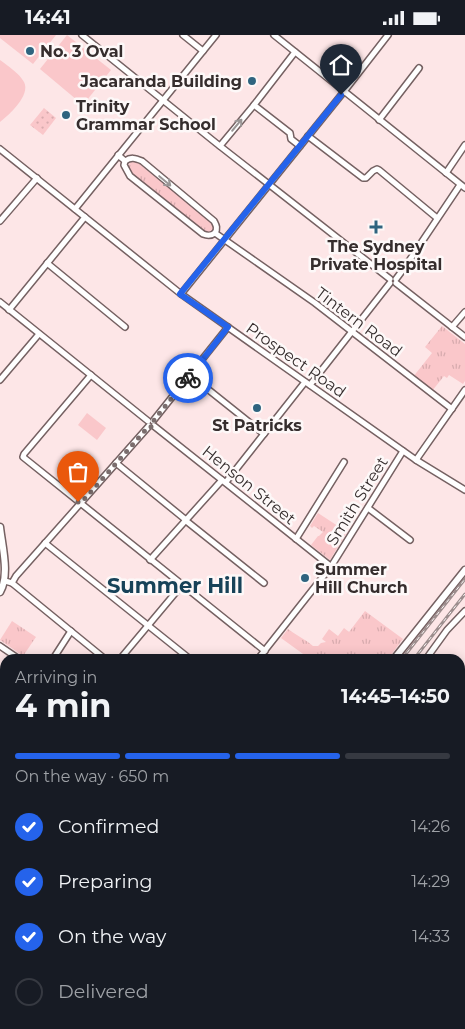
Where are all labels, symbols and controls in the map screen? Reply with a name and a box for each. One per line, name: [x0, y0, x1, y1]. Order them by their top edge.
text: 14:41: [25, 6, 71, 29]
place label: No. 3 Oval: [40, 42, 123, 61]
pin: [320, 44, 362, 95]
marker: No. 3 Oval: [24, 45, 36, 57]
icon: home: [327, 51, 355, 79]
place label: Jacaranda Building: [79, 72, 242, 91]
marker: Jacaranda Building: [246, 75, 258, 87]
place label: Trinity Grammar School: [76, 97, 216, 134]
marker: Trinity Grammar School: [60, 109, 72, 121]
one-way arrow: [232, 119, 243, 132]
one-way arrow: [158, 175, 171, 186]
marker: The Sydney Private Hospital: [369, 220, 383, 234]
place label: The Sydney Private Hospital: [310, 237, 442, 274]
street label: Tintern Road: [312, 283, 406, 361]
street label: Prospect Road: [242, 319, 350, 401]
courier: [163, 353, 213, 403]
icon: bike: [174, 364, 202, 392]
marker: St Patricks: [251, 402, 263, 414]
place label: St Patricks: [212, 416, 302, 435]
street label: Henson Street: [198, 442, 300, 529]
pin: [57, 451, 99, 502]
street label: Smith Street: [322, 453, 392, 549]
icon: bag: [64, 458, 92, 486]
place label: Summer Hill Church: [315, 560, 408, 597]
marker: Summer Hill Church: [299, 572, 311, 584]
district label: Summer Hill: [107, 573, 243, 598]
text: Arriving in: [15, 668, 97, 687]
text: 14:45–14:50: [341, 685, 450, 708]
text: 4 min: [15, 686, 111, 725]
text: On the way · 650 m: [15, 767, 169, 786]
icon: check: [15, 813, 43, 841]
text: Confirmed: [58, 815, 159, 838]
text: 14:26: [411, 817, 450, 836]
icon: check: [15, 868, 43, 896]
text: Preparing: [58, 870, 153, 893]
text: 14:29: [411, 872, 450, 891]
icon: check: [15, 923, 43, 951]
text: On the way: [58, 925, 166, 948]
text: 14:33: [412, 927, 450, 946]
text: Delivered: [58, 980, 149, 1003]

